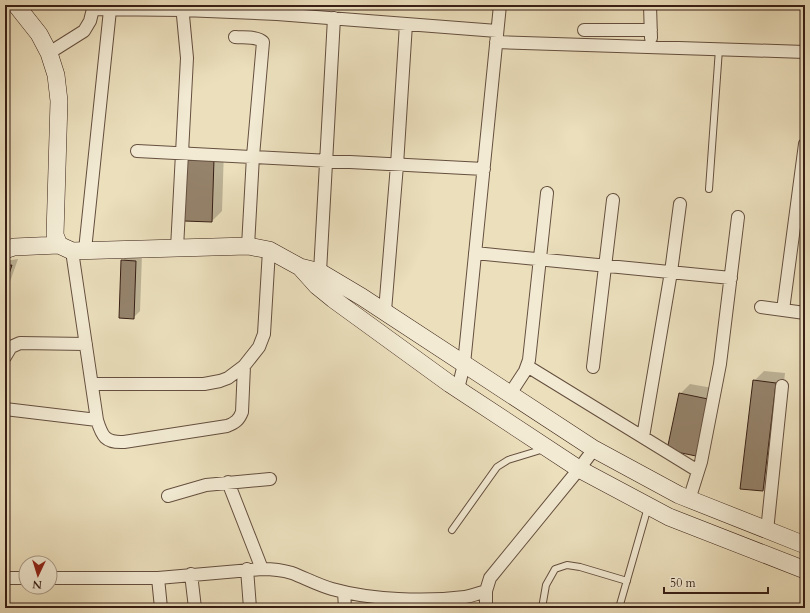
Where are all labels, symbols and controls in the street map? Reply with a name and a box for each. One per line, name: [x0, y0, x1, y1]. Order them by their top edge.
north arrow: [18, 555, 58, 595]
scale bar: [664, 569, 768, 595]
text: 50 m: [670, 575, 697, 591]
text: N: [32, 577, 43, 592]

